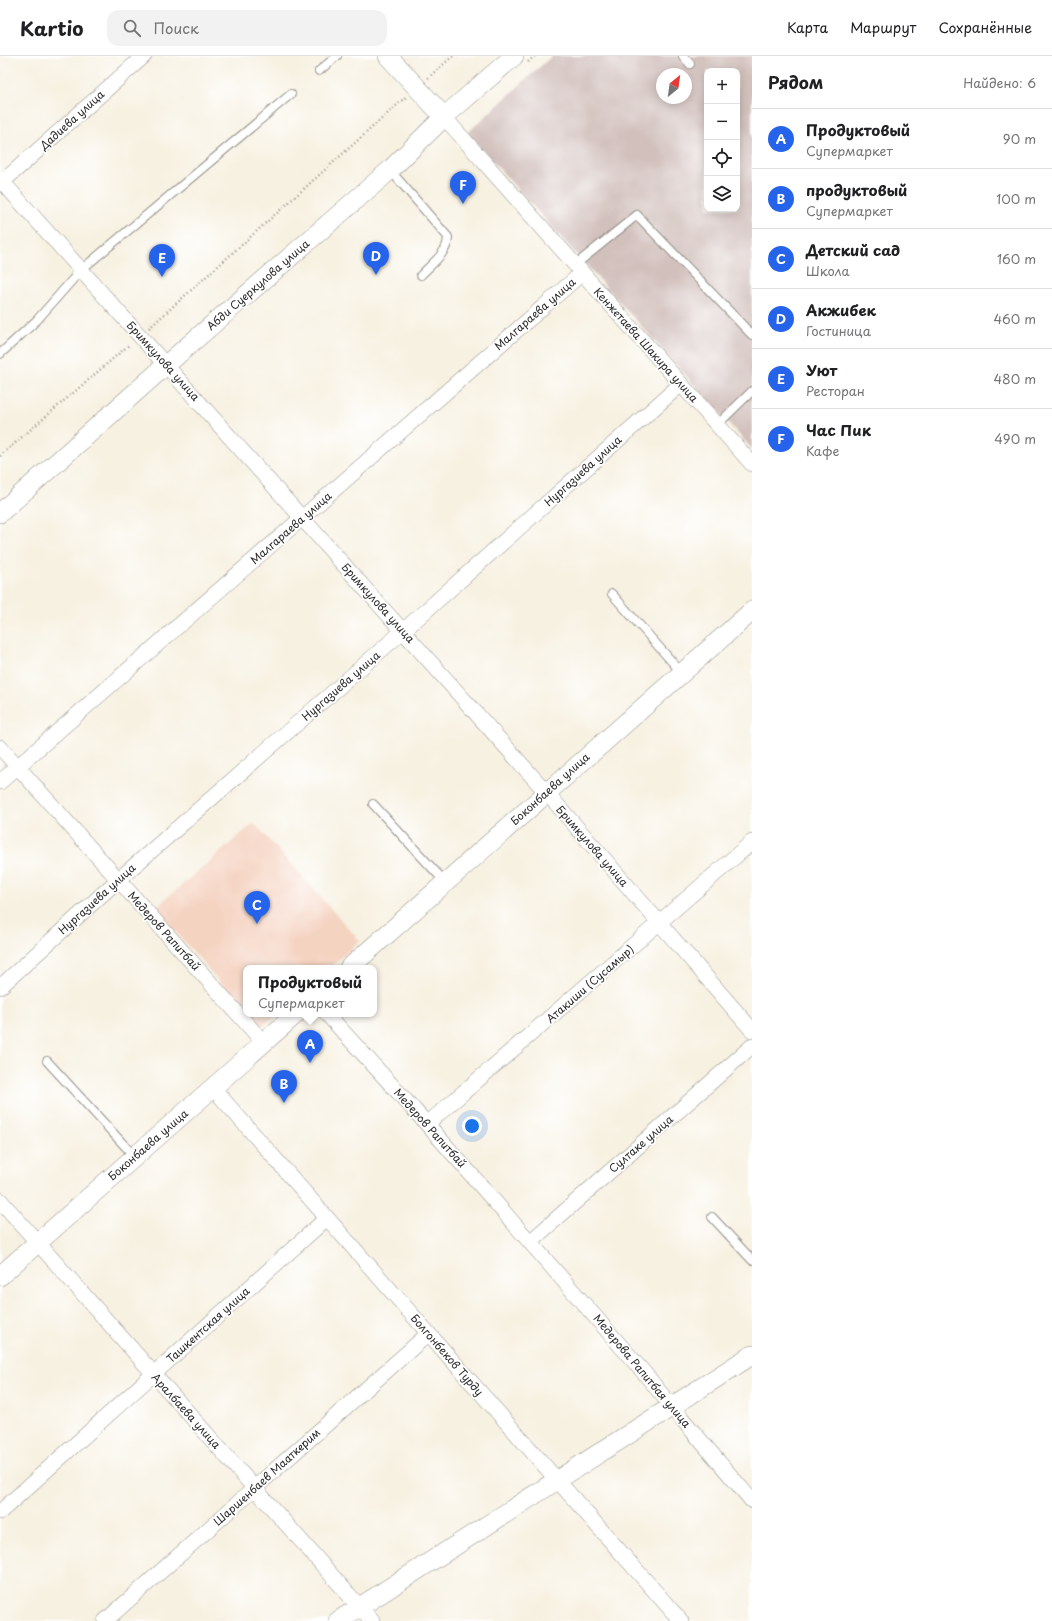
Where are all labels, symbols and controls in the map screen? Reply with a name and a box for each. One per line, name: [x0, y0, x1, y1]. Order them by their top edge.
search box: [107, 10, 387, 46]
text: Kartio: [20, 14, 83, 42]
text: Поиск: [153, 16, 199, 39]
icon: search: [121, 17, 143, 39]
text: Карта: [787, 17, 828, 38]
text: Маршрут: [850, 17, 916, 38]
text: Сохранённые: [938, 17, 1032, 38]
north arrow: [656, 68, 692, 104]
map controls: [704, 68, 740, 212]
button: +: [704, 68, 740, 104]
text: Рядом: [768, 69, 823, 95]
text: Найдено: 6: [963, 73, 1036, 92]
street label: Дадиева улица: [35, 86, 108, 154]
button: −: [704, 104, 740, 140]
text: Продуктовый: [806, 118, 910, 141]
text: A: [776, 129, 786, 148]
text: 90 m: [1003, 129, 1036, 148]
button: locate: [704, 140, 740, 176]
text: Супермаркет: [806, 141, 893, 160]
pin: F: [450, 171, 476, 204]
button: layers: [704, 176, 740, 212]
text: продуктовый: [806, 178, 907, 201]
text: B: [777, 189, 785, 208]
text: 100 m: [996, 189, 1036, 208]
text: Супермаркет: [806, 201, 893, 220]
street label: Абди Суеркулова улица: [203, 235, 313, 334]
text: Детский сад: [806, 238, 900, 261]
pin: D: [363, 242, 389, 275]
pin: E: [149, 244, 175, 277]
text: C: [776, 249, 786, 268]
text: 160 m: [997, 249, 1036, 268]
text: Школа: [806, 261, 850, 280]
street label: Малгараева улица: [490, 273, 579, 354]
street label: Кенжетаева Шакира улица: [590, 283, 703, 406]
text: Акжибек: [806, 298, 876, 321]
text: D: [776, 309, 786, 328]
text: 460 m: [993, 309, 1036, 328]
street label: Бримкулова улица: [123, 317, 204, 405]
text: Гостиница: [806, 321, 871, 340]
text: Уют: [806, 358, 837, 381]
text: E: [777, 369, 785, 388]
text: 480 m: [994, 369, 1036, 388]
text: Ресторан: [806, 381, 865, 400]
text: Час Пик: [806, 418, 871, 441]
text: F: [777, 429, 785, 448]
text: 490 m: [994, 429, 1036, 448]
street label: Нургазиева улица: [540, 431, 625, 510]
text: Кафе: [806, 441, 839, 460]
street label: Малгараева улица: [246, 487, 335, 568]
street label: Бримкулова улица: [338, 559, 419, 647]
street label: Нургазиева улица: [298, 647, 384, 724]
street label: Боконбаева улица: [506, 748, 593, 829]
street label: Бримкулова улица: [552, 801, 633, 890]
street label: Нургазиева улица: [54, 859, 139, 938]
street label: Медеров Рапитбай: [124, 887, 205, 974]
pin: C: [244, 891, 270, 924]
street label: Атакиши (Сусамыр): [542, 940, 637, 1027]
popup: [243, 965, 377, 1017]
text: Продуктовый: [258, 970, 362, 993]
text: Супермаркет: [258, 993, 345, 1012]
pin: A: [297, 1030, 323, 1063]
pin: B: [271, 1070, 297, 1103]
street label: Медеров Рапитбай: [390, 1084, 471, 1171]
street label: Боконбаева улица: [104, 1105, 192, 1184]
street label: Султаке улица: [605, 1111, 677, 1176]
your location: [462, 1116, 482, 1136]
street label: Ташкентская улица: [162, 1282, 253, 1367]
street label: Болгонбеков Турду: [407, 1310, 488, 1399]
street label: Медерова Рапитбая улица: [590, 1310, 695, 1431]
street label: Аралбаева улица: [148, 1369, 225, 1452]
street label: Шаршенбаев Мааткерим: [209, 1424, 324, 1529]

